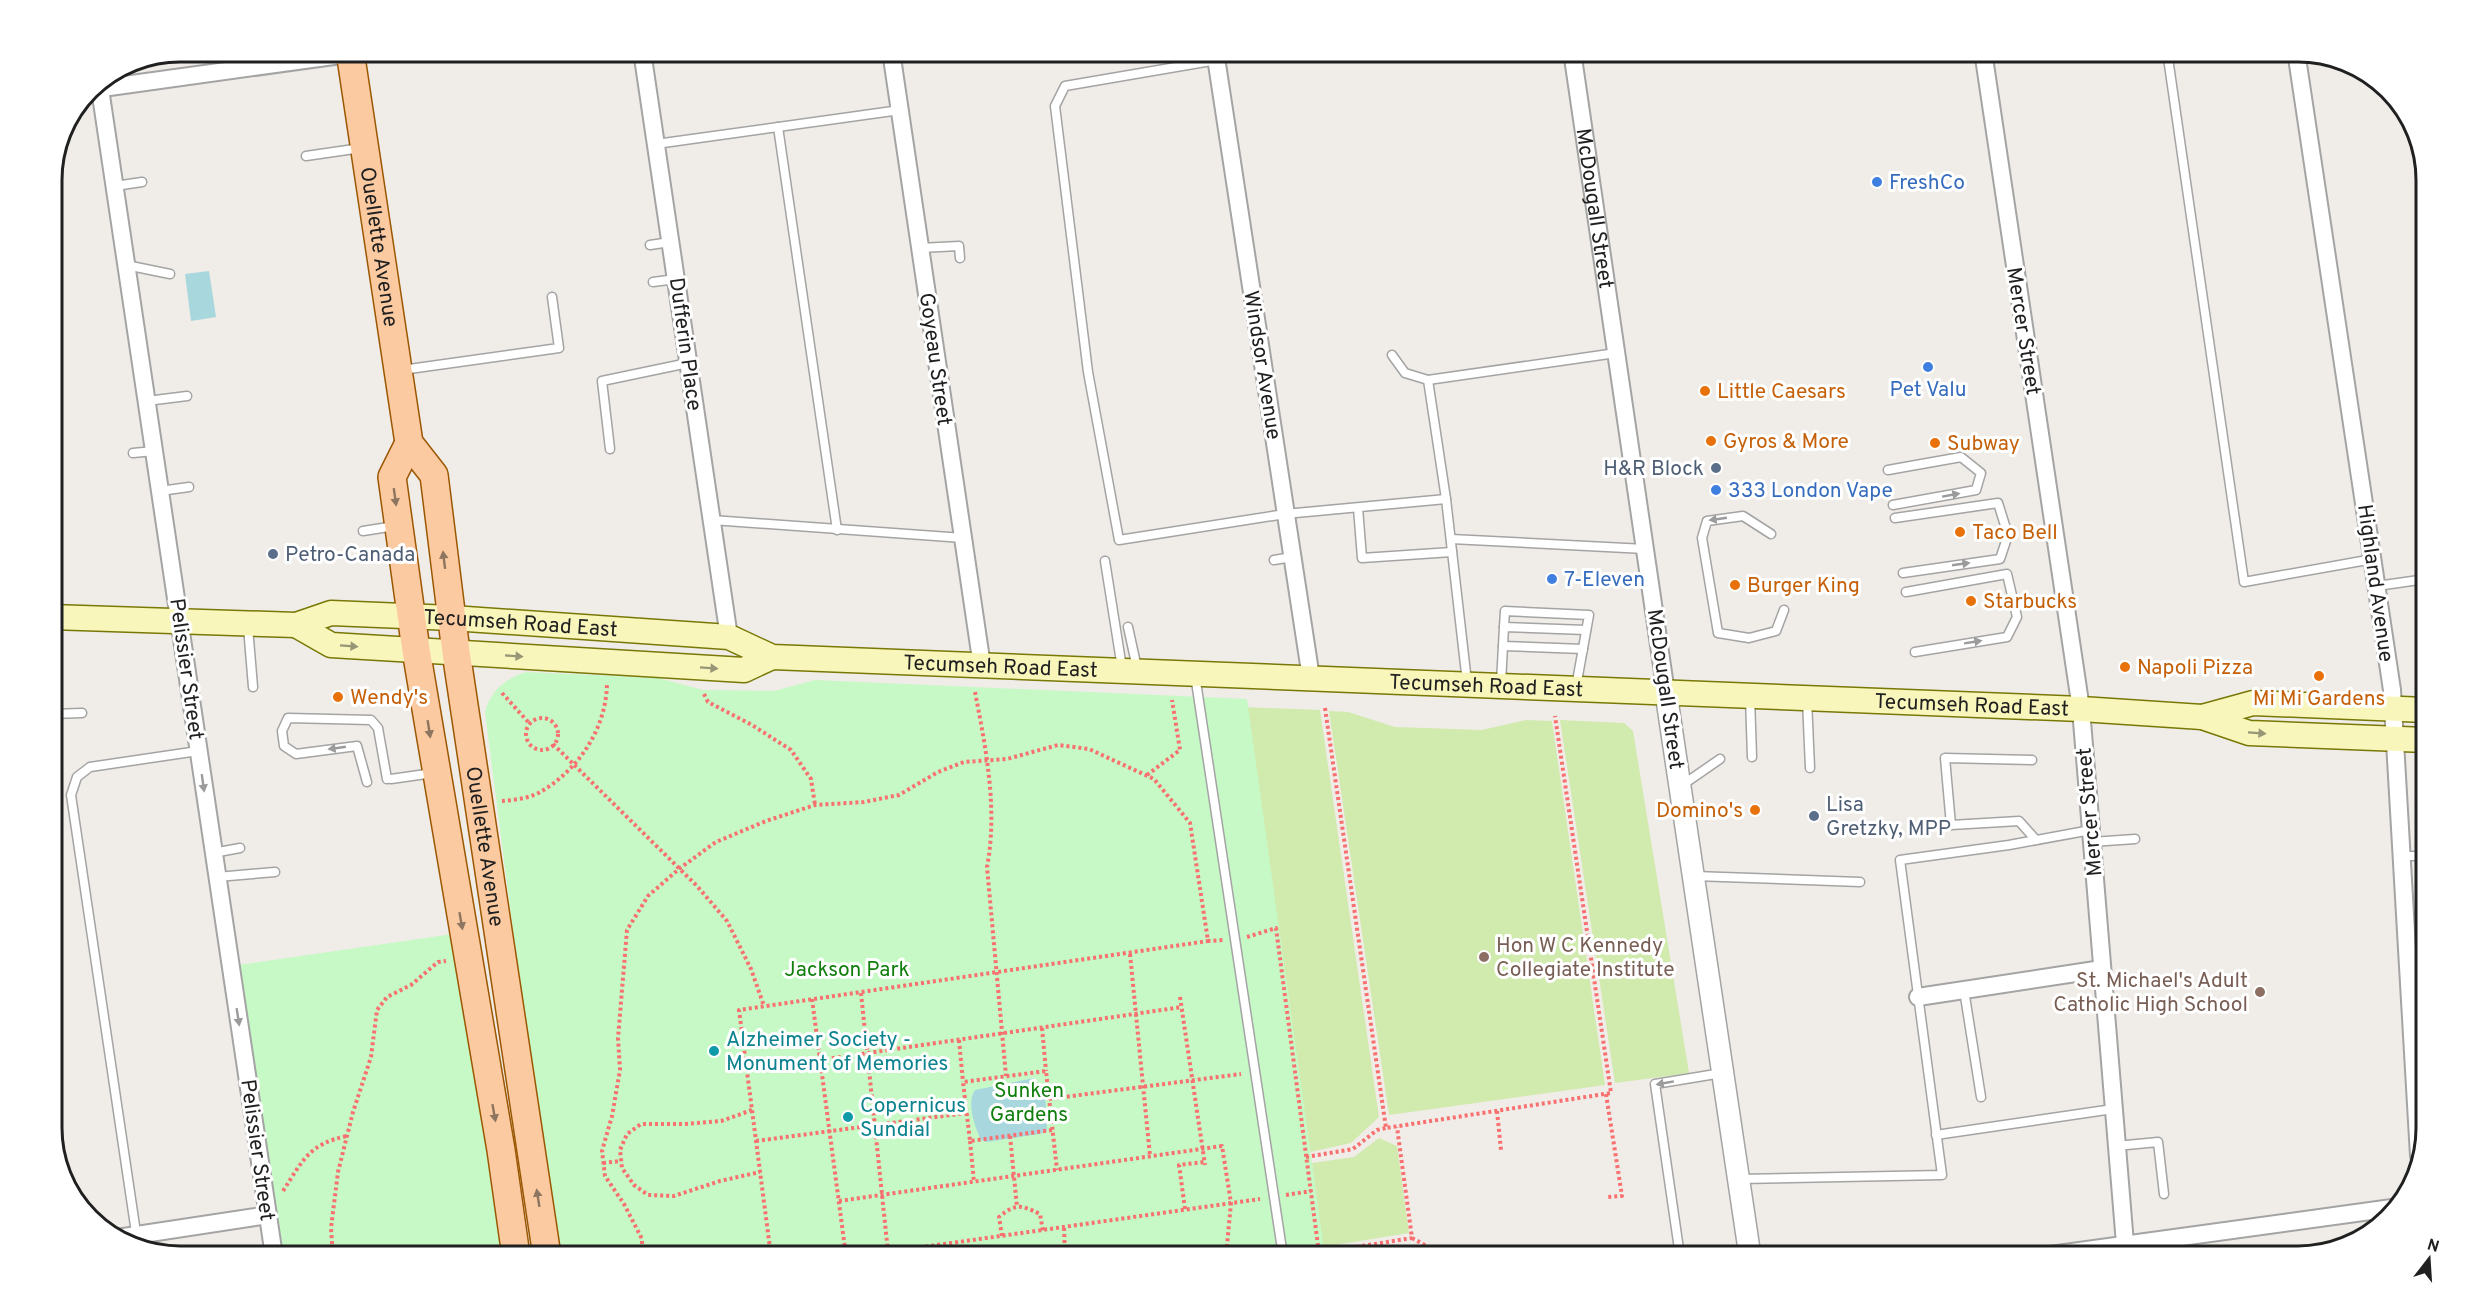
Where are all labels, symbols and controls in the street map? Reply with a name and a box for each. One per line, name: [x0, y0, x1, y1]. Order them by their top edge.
street label: McDougall Street: [1568, 127, 1619, 291]
street label: Ouellette Avenue: [353, 165, 403, 329]
place label: FreshCo: [1889, 170, 1965, 197]
marker: FreshCo: [1870, 175, 1884, 189]
street label: Mercer Street: [1999, 265, 2046, 397]
street label: Dufferin Place: [662, 276, 707, 412]
street label: Windsor Avenue: [1236, 289, 1287, 442]
street label: Goyeau Street: [912, 291, 957, 427]
marker: Pet Valu: [1921, 360, 1935, 374]
place label: Pet Valu: [1889, 377, 1967, 404]
place label: Little Caesars: [1717, 379, 1846, 406]
marker: Little Caesars: [1698, 384, 1712, 398]
place label: Gyros & More: [1723, 429, 1849, 456]
place label: Subway: [1947, 431, 2020, 458]
marker: Gyros & More: [1704, 434, 1718, 448]
marker: Subway: [1928, 436, 1942, 450]
place label: H&R Block: [1603, 456, 1704, 483]
marker: H&R Block: [1709, 461, 1723, 475]
place label: 333 London Vape: [1728, 478, 1893, 505]
marker: 333 London Vape: [1709, 483, 1723, 497]
one-way arrow: [390, 488, 400, 507]
one-way arrow: [1941, 490, 1960, 499]
street label: Highland Avenue: [2350, 503, 2399, 664]
one-way arrow: [1708, 515, 1727, 524]
place label: Taco Bell: [1972, 520, 2058, 547]
marker: Taco Bell: [1953, 525, 1967, 539]
place label: Petro-Canada: [285, 542, 415, 569]
marker: Petro-Canada: [266, 547, 280, 561]
one-way arrow: [440, 550, 449, 569]
one-way arrow: [1952, 560, 1971, 569]
place label: 7-Eleven: [1564, 567, 1645, 594]
marker: 7-Eleven: [1545, 572, 1559, 586]
place label: Burger King: [1747, 573, 1860, 600]
marker: Burger King: [1728, 578, 1742, 592]
place label: Starbucks: [1983, 589, 2077, 616]
marker: Starbucks: [1964, 594, 1978, 608]
street label: Pelissier Street: [162, 597, 209, 742]
street label: Tecumseh Road East: [423, 605, 618, 644]
street label: McDougall Street: [1640, 607, 1689, 771]
one-way arrow: [1964, 638, 1983, 647]
one-way arrow: [339, 641, 358, 651]
street label: Tecumseh Road East: [903, 650, 1098, 685]
one-way arrow: [505, 651, 524, 660]
place label: Napoli Pizza: [2137, 655, 2253, 682]
marker: Napoli Pizza: [2118, 660, 2132, 674]
one-way arrow: [699, 663, 718, 673]
marker: Mi Mi Gardens: [2312, 669, 2326, 683]
street label: Tecumseh Road East: [1388, 670, 1584, 704]
place label: Wendy's: [350, 685, 428, 712]
place label: Mi Mi Gardens: [2253, 686, 2385, 713]
street label: Tecumseh Road East: [1874, 689, 2069, 724]
marker: Wendy's: [331, 690, 345, 704]
one-way arrow: [424, 719, 433, 738]
one-way arrow: [2248, 729, 2267, 738]
one-way arrow: [327, 744, 346, 753]
street label: Mercer Street: [2071, 746, 2110, 877]
street label: Ouellette Avenue: [458, 765, 509, 929]
one-way arrow: [199, 774, 208, 793]
place label: Lisa Gretzky, MPP: [1826, 792, 1951, 843]
place label: Domino's: [1656, 798, 1743, 825]
marker: Domino's: [1748, 803, 1762, 817]
marker: Lisa Gretzky, MPP: [1807, 809, 1821, 823]
one-way arrow: [457, 911, 466, 930]
place label: Hon W C Kennedy Collegiate Institute: [1496, 933, 1674, 984]
marker: Hon W C Kennedy Collegiate Institute: [1477, 950, 1491, 964]
park label: Jackson Park: [784, 957, 910, 984]
place label: St. Michael's Adult Catholic High School: [2053, 968, 2248, 1019]
marker: St. Michael's Adult Catholic High School: [2253, 985, 2267, 999]
one-way arrow: [234, 1007, 243, 1026]
place label: Alzheimer Society - Monument of Memories: [726, 1027, 948, 1078]
marker: Alzheimer Society - Monument of Memories: [707, 1044, 721, 1058]
street label: Pelissier Street: [233, 1078, 280, 1223]
park label: Sunken Gardens: [990, 1078, 1068, 1129]
one-way arrow: [1655, 1078, 1674, 1087]
place label: Copernicus Sundial: [860, 1093, 966, 1144]
one-way arrow: [490, 1104, 499, 1123]
marker: Copernicus Sundial: [841, 1110, 855, 1124]
one-way arrow: [534, 1189, 543, 1208]
north arrow: [2399, 1229, 2459, 1289]
text: N: [2424, 1235, 2441, 1258]

